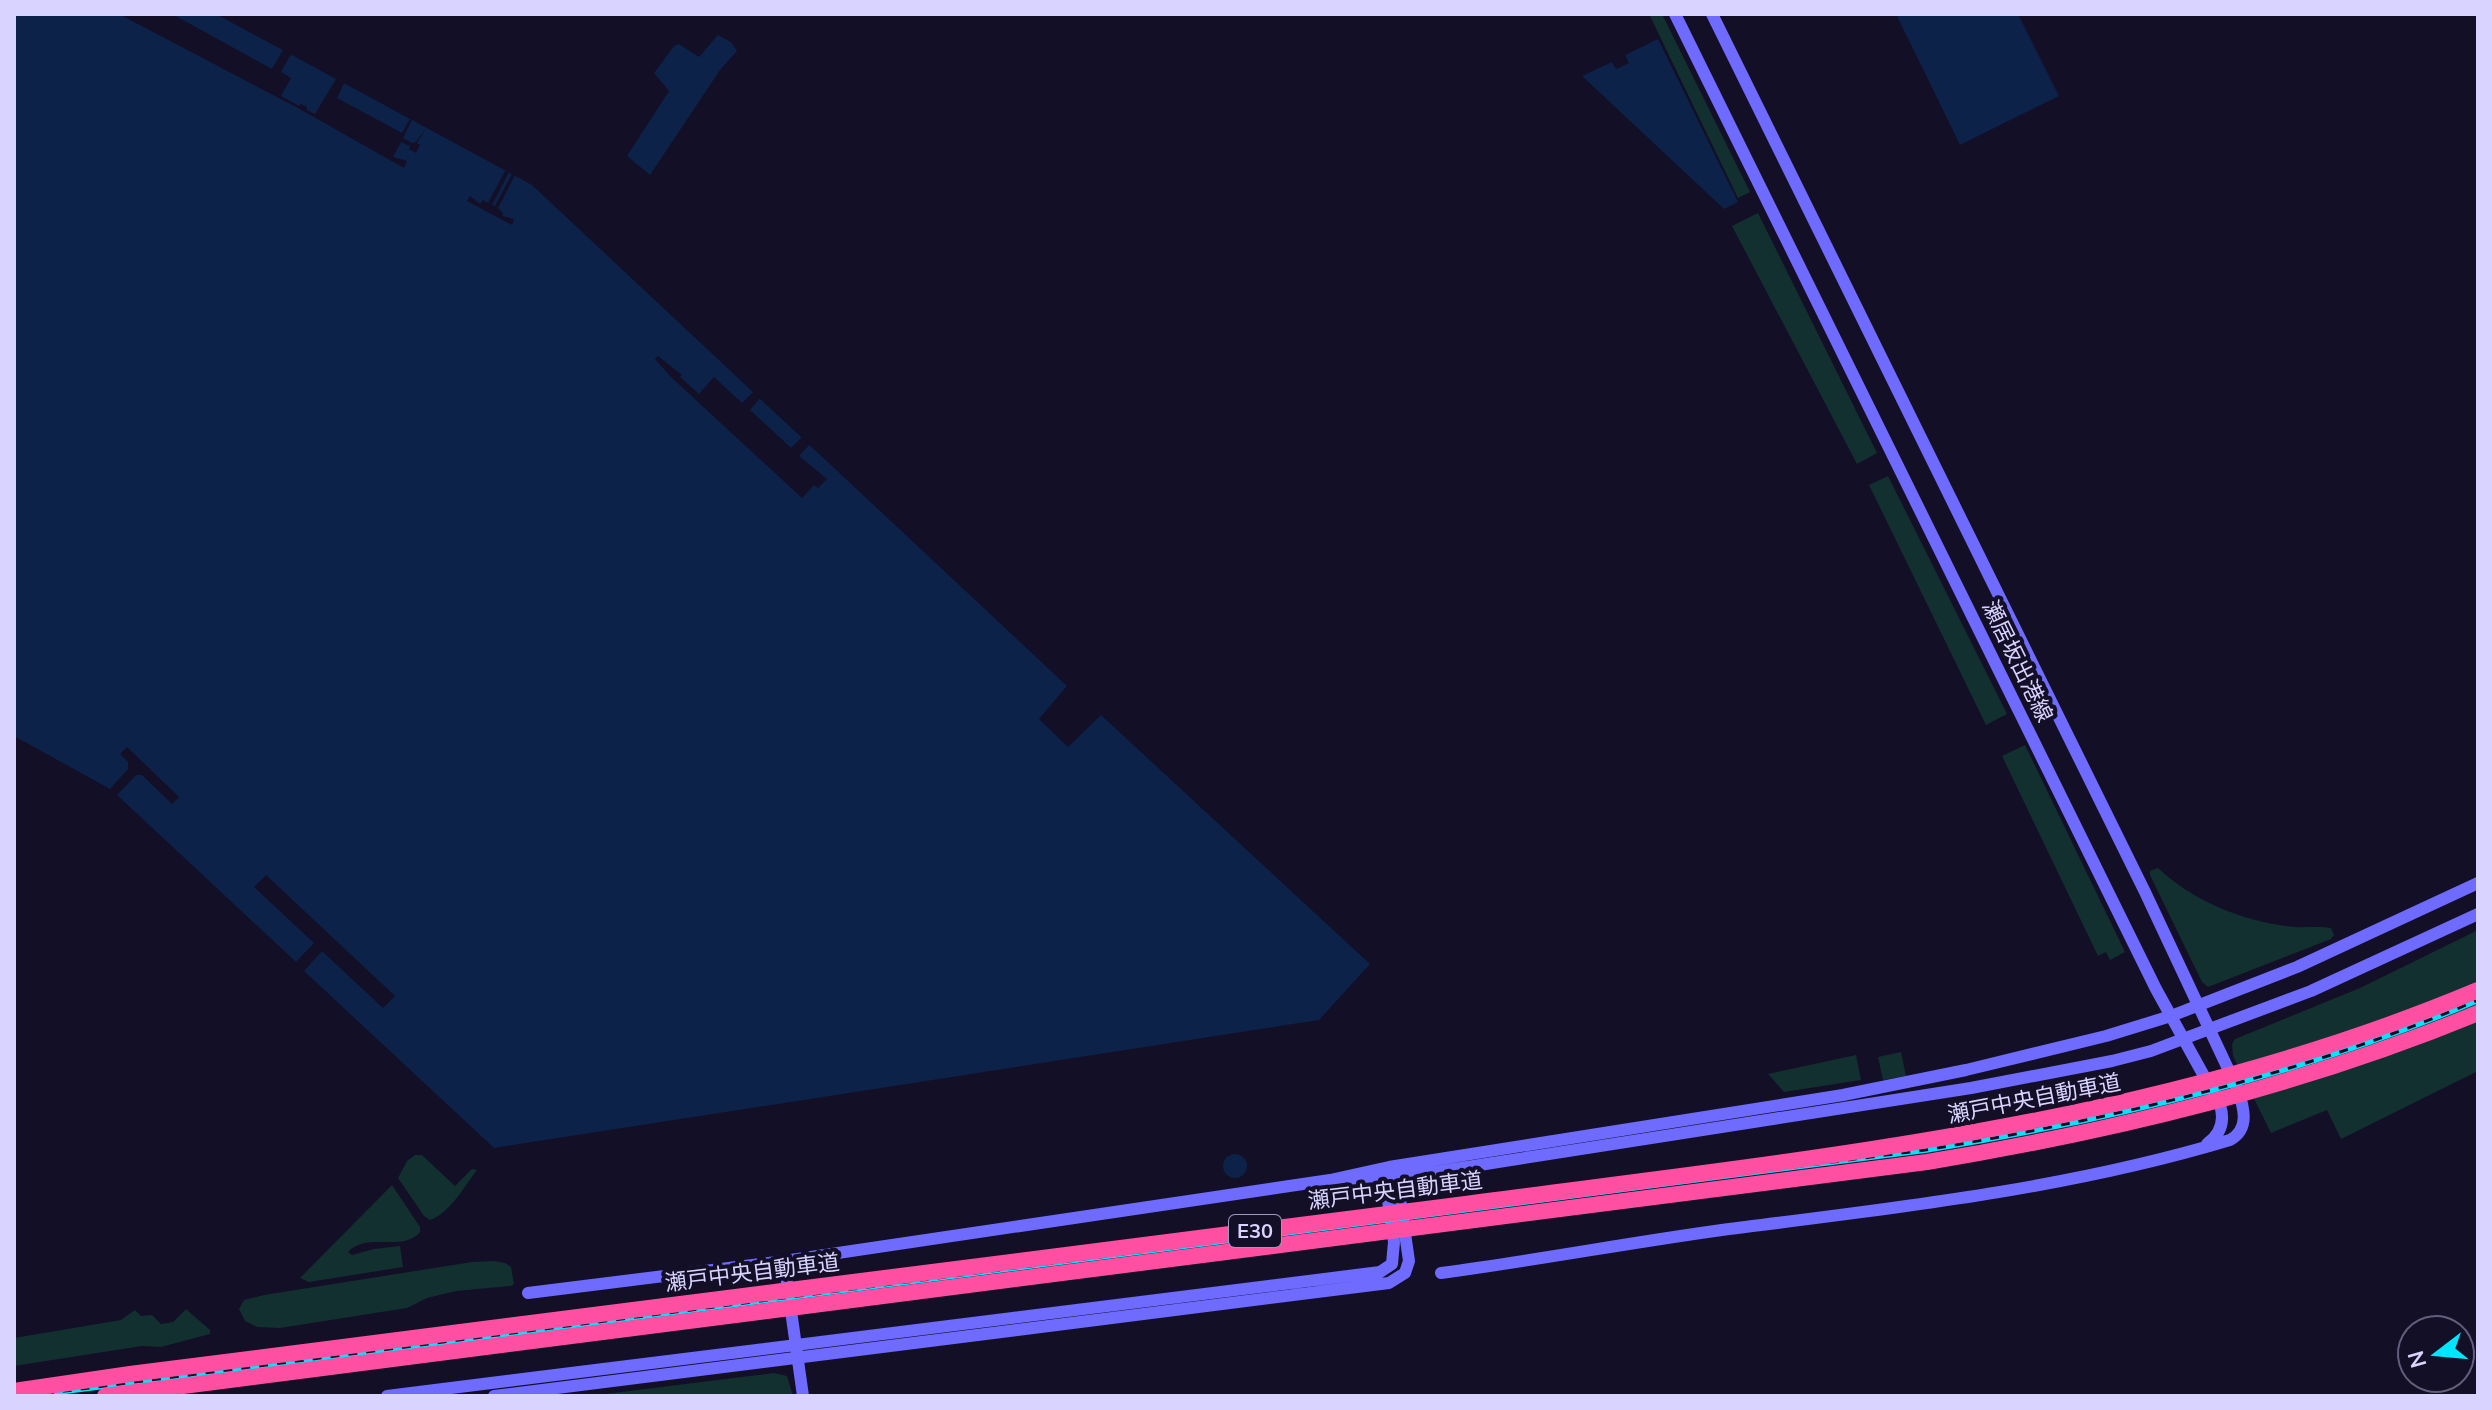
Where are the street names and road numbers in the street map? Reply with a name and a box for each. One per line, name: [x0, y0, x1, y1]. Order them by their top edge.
street label: 瀬居坂出港線: [1976, 596, 2060, 726]
street label: 瀬戸中央自動車道: [1945, 1067, 2123, 1129]
street label: 瀬戸中央自動車道: [1306, 1165, 1484, 1215]
road number: E30: [1229, 1215, 1281, 1247]
street label: 瀬戸中央自動車道: [663, 1247, 841, 1297]

